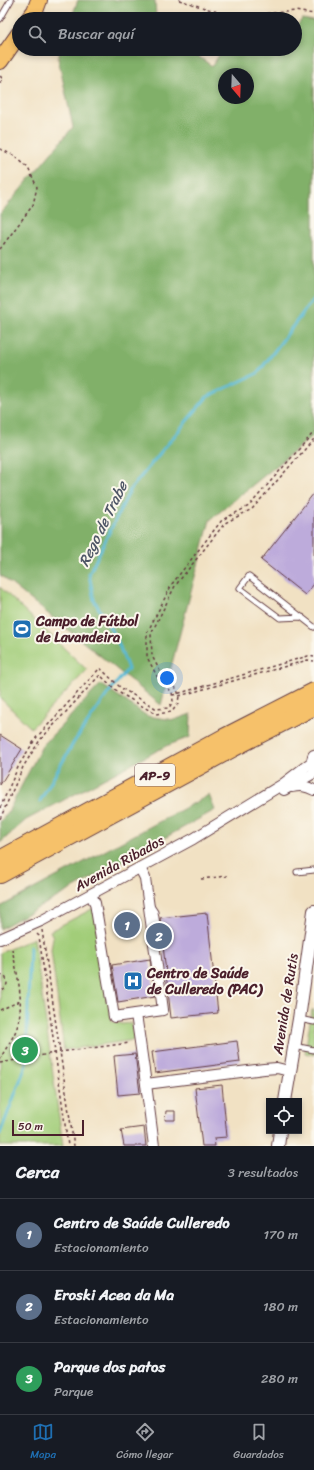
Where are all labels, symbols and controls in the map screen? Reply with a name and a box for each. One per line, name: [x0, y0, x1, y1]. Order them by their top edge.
search box: [12, 12, 302, 56]
text: Buscar aquí: [58, 21, 135, 47]
icon: search: [26, 23, 48, 45]
north arrow: [218, 68, 254, 104]
water label: Rego de Trabe: [71, 476, 135, 571]
place label: Campo de Fútbol de Lavandeira: [35, 609, 139, 650]
sports icon: Campo de Fútbol de Lavandeira: [11, 618, 33, 640]
your location: [157, 668, 177, 688]
road number: AP-9: [135, 764, 175, 786]
street label: Avenida Ribados: [69, 828, 169, 899]
pin: 1: [114, 910, 140, 940]
pin: 2: [146, 921, 172, 951]
street label: Avenida de Rutis: [265, 951, 306, 1058]
place label: Centro de Saúde de Culleredo (PAC): [146, 961, 263, 1002]
hospital icon: Centro de Saúde de Culleredo (PAC): [122, 970, 144, 992]
pin: 3: [12, 1035, 38, 1065]
map controls: [266, 1098, 302, 1134]
button: locate: [266, 1098, 302, 1134]
text: 50 m: [18, 1117, 43, 1136]
scale bar: [12, 1118, 84, 1137]
text: Cerca: [16, 1157, 59, 1187]
text: 3 resultados: [228, 1161, 298, 1184]
text: Centro de Saúde Culleredo: [54, 1210, 230, 1236]
text: 1: [26, 1223, 32, 1246]
text: 170 m: [263, 1223, 298, 1246]
text: Estacionamiento: [54, 1236, 149, 1259]
text: Eroski Acea da Ma: [54, 1282, 174, 1308]
text: 2: [25, 1295, 33, 1318]
text: 180 m: [263, 1295, 298, 1318]
text: Estacionamiento: [54, 1308, 149, 1331]
text: Parque dos patos: [54, 1354, 165, 1380]
text: 3: [25, 1367, 33, 1390]
text: 280 m: [261, 1367, 298, 1390]
text: Parque: [54, 1380, 93, 1403]
tab: Mapa: [30, 1421, 56, 1464]
tab: Cómo llegar: [116, 1421, 173, 1464]
tab: Guardados: [233, 1421, 284, 1464]

